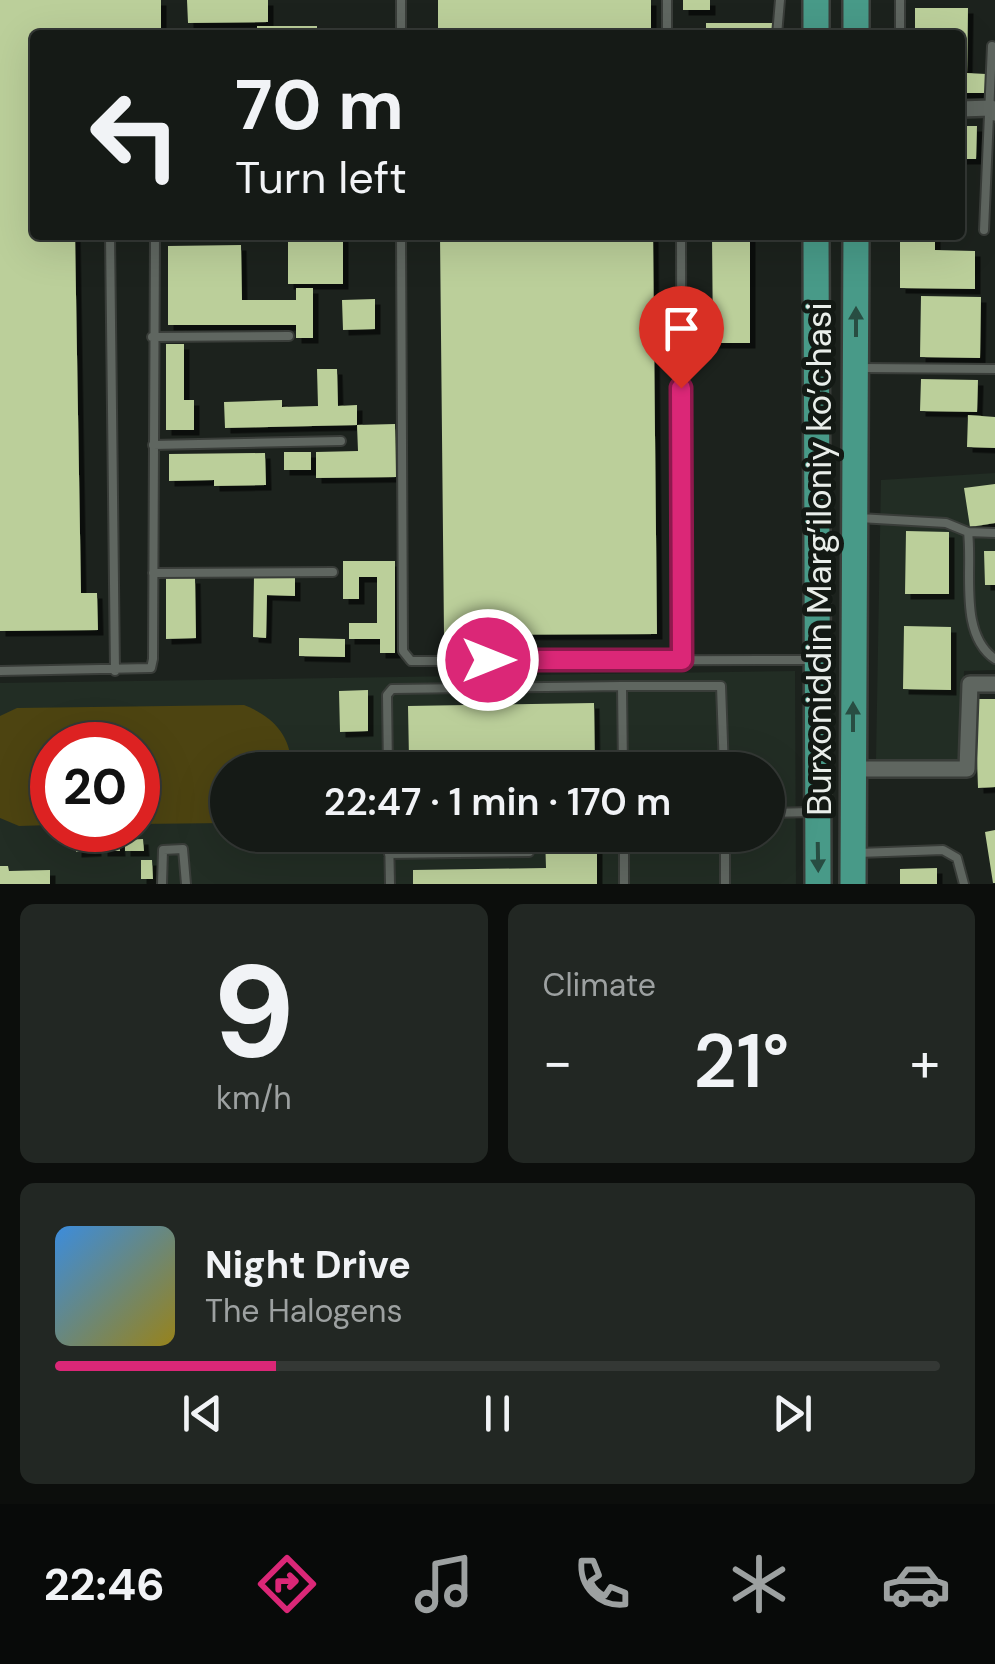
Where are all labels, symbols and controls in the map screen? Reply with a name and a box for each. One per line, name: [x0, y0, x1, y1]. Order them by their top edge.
text: 70 m: [235, 60, 404, 151]
icon: left: [70, 70, 200, 200]
text: Turn left: [235, 148, 407, 207]
pin: [639, 286, 724, 389]
icon: arrive: [654, 301, 709, 356]
street label: Burxoniddin Marg’iloniy ko’chasi: [796, 302, 842, 816]
one-way arrow: [848, 305, 864, 337]
position arrow: [436, 608, 540, 712]
one-way arrow: [845, 700, 861, 732]
speed limit sign: 20: [30, 722, 160, 852]
text: 22:47 · 1 min · 170 m: [324, 777, 671, 827]
one-way arrow: [810, 842, 826, 874]
text: 9: [212, 927, 295, 1096]
text: Climate: [543, 964, 656, 1006]
text: 21°: [693, 1013, 789, 1110]
text: −: [543, 1026, 573, 1098]
text: +: [910, 1026, 940, 1098]
text: km/h: [216, 1077, 292, 1119]
text: Night Drive: [205, 1240, 411, 1290]
text: The Halogens: [205, 1290, 403, 1332]
icon: previous: [175, 1386, 230, 1441]
icon: pause: [470, 1386, 525, 1441]
icon: next: [765, 1386, 820, 1441]
icon: directions: [252, 1549, 322, 1619]
icon: music: [409, 1549, 479, 1619]
icon: phone: [567, 1549, 637, 1619]
icon: climate: [724, 1549, 794, 1619]
icon: car: [881, 1549, 951, 1619]
text: 22:46: [44, 1555, 165, 1614]

